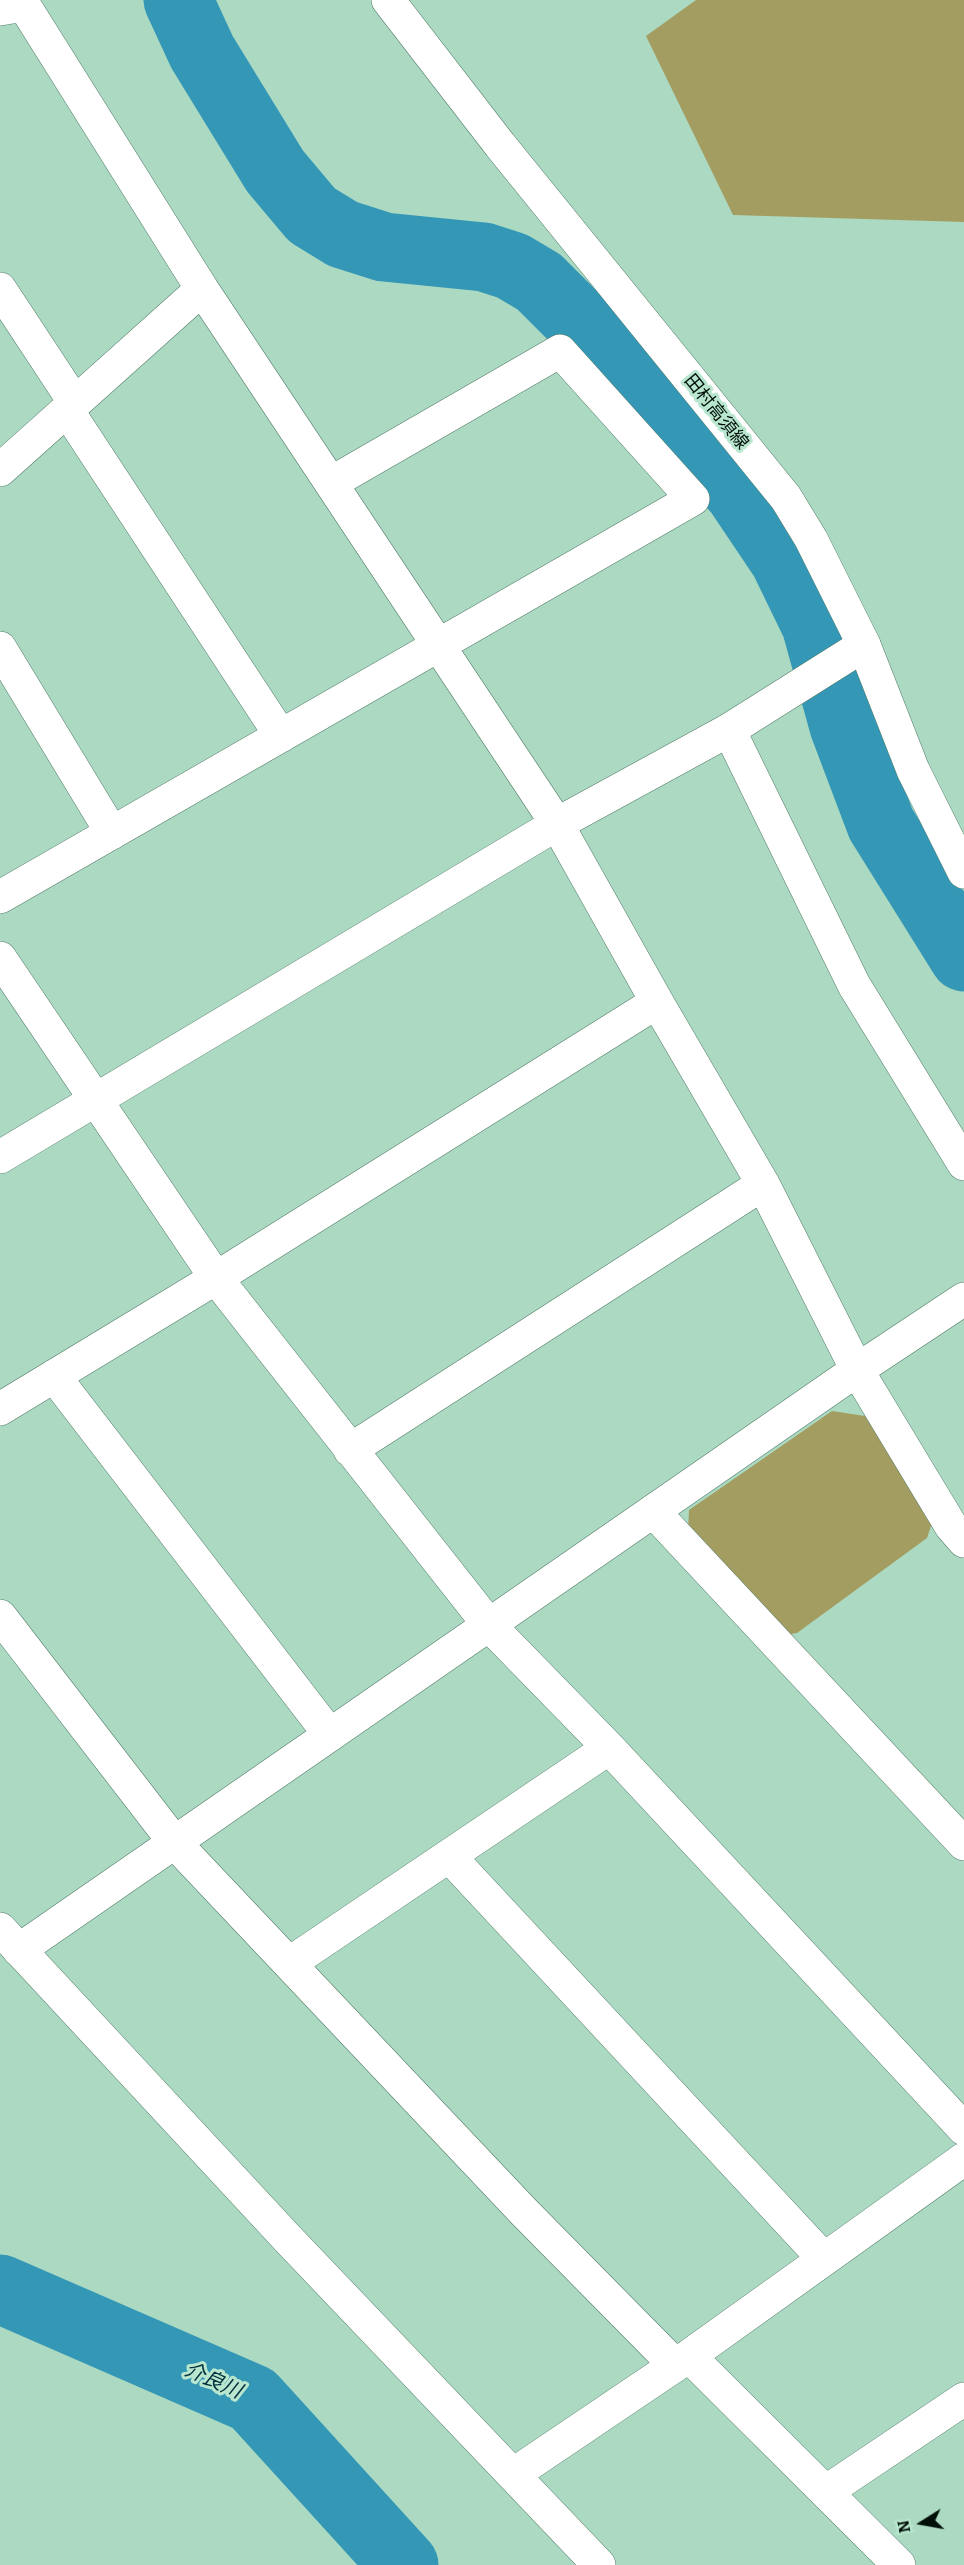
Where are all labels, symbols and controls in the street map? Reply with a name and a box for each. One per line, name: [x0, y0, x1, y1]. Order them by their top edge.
street label: 田村高須線: [679, 370, 753, 454]
water label: 介良川: [181, 2358, 245, 2404]
north arrow: [892, 2493, 952, 2553]
text: N: [893, 2519, 914, 2534]

